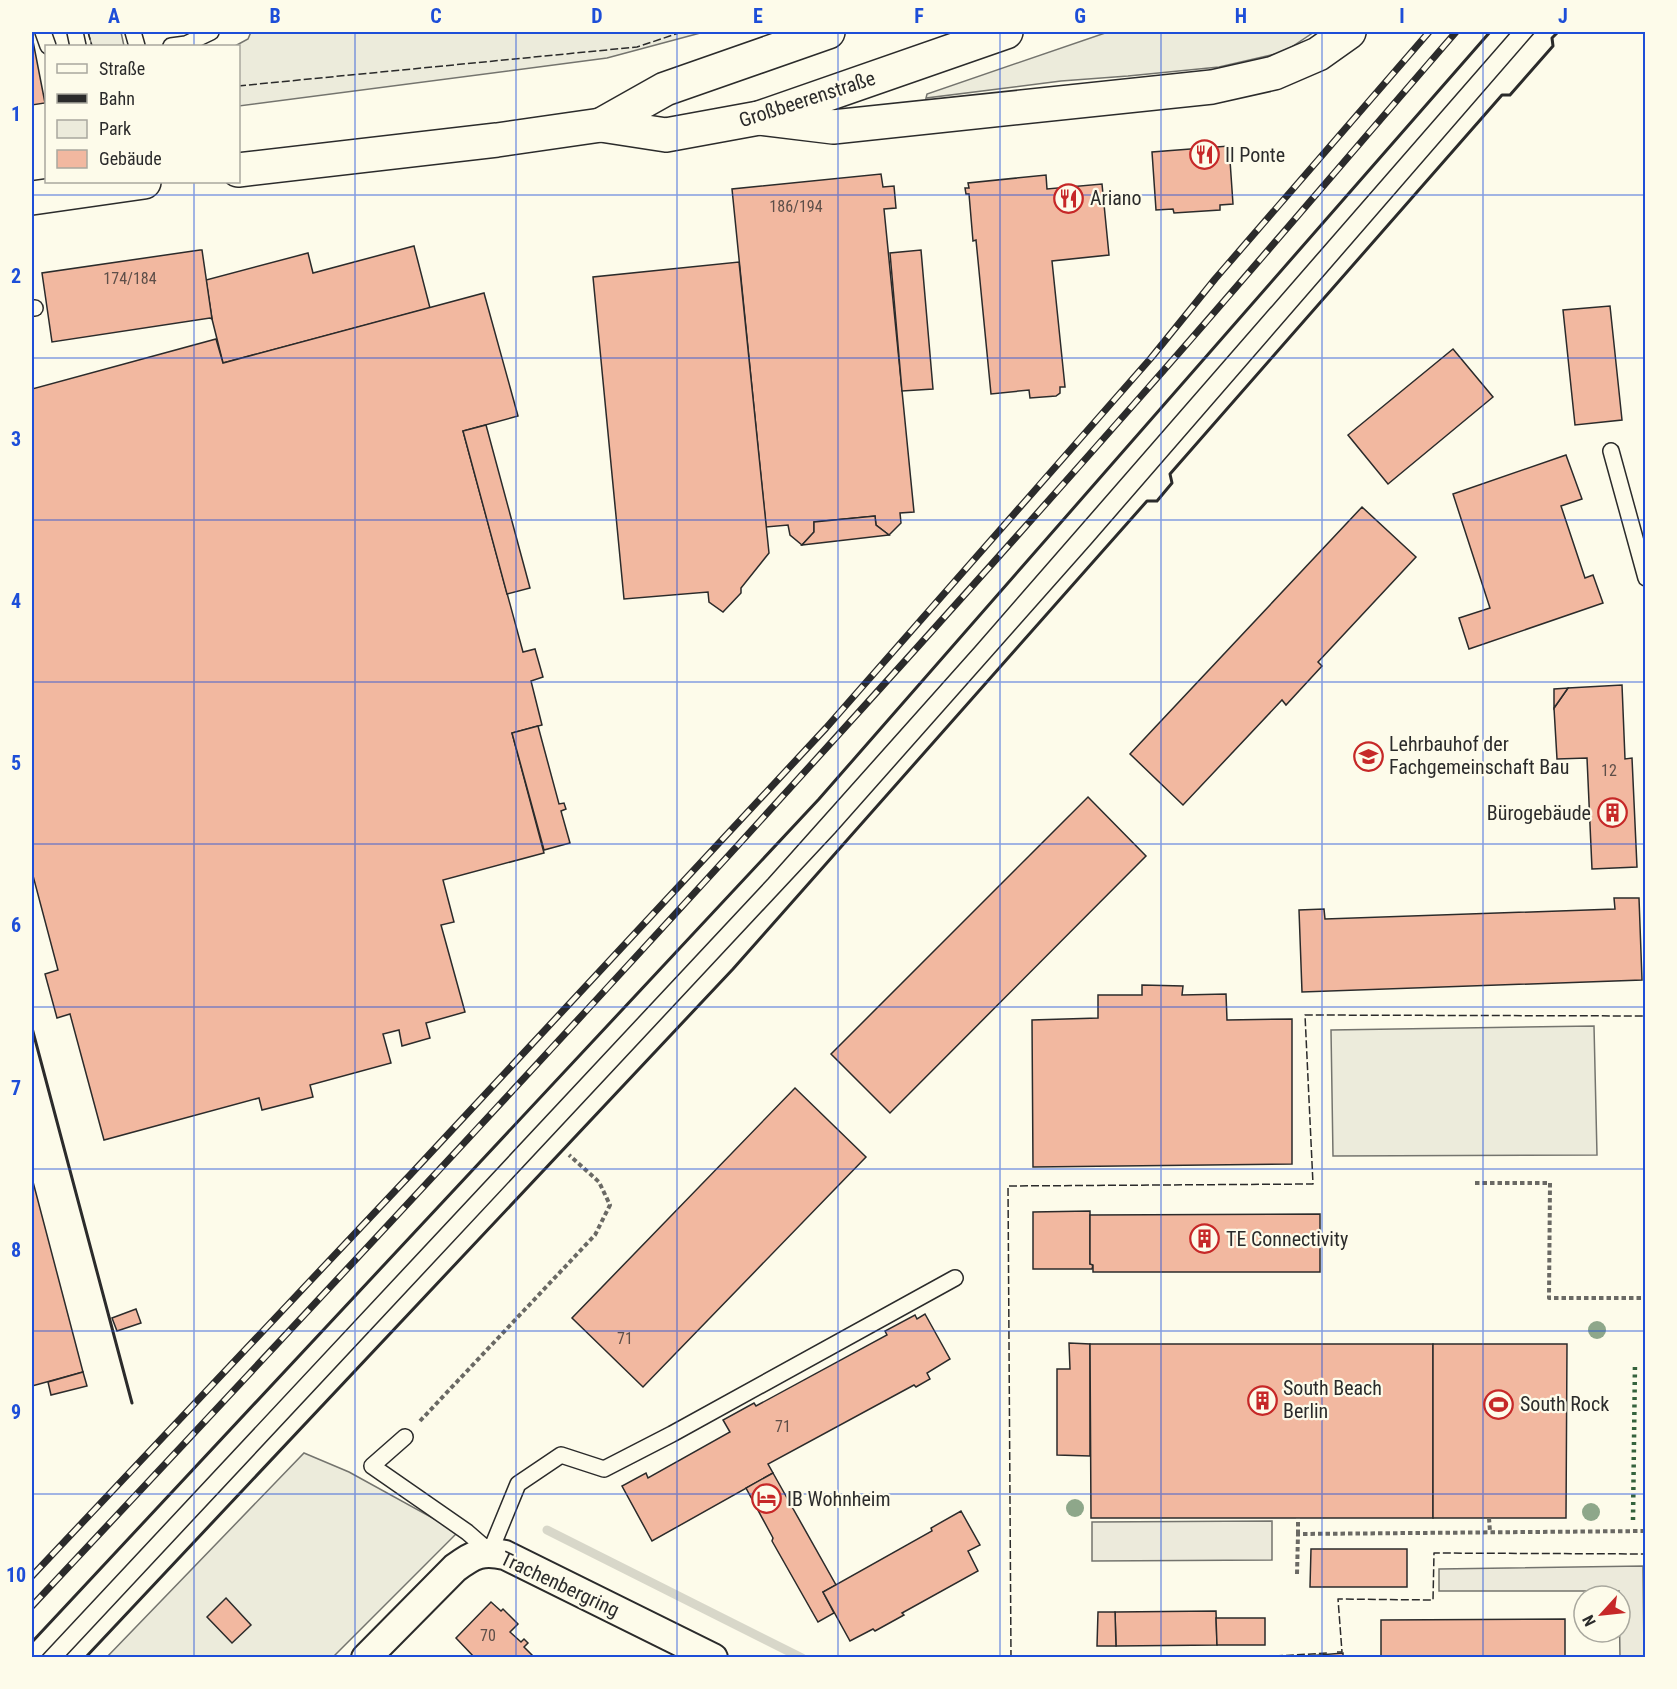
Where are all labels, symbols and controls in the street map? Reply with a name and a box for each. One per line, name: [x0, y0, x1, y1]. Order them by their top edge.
text: A: [108, 4, 120, 28]
text: B: [269, 4, 281, 28]
text: C: [430, 4, 442, 28]
text: D: [591, 4, 603, 28]
text: E: [753, 4, 763, 28]
text: F: [914, 4, 924, 28]
text: G: [1074, 4, 1086, 28]
text: H: [1235, 4, 1247, 28]
text: I: [1399, 4, 1405, 28]
text: J: [1558, 4, 1568, 28]
legend: [45, 45, 240, 183]
text: Straße: [99, 58, 145, 79]
street label: Großbeerenstraße: [736, 66, 878, 132]
text: Bahn: [99, 88, 135, 109]
text: 1: [11, 102, 21, 126]
text: Park: [99, 118, 131, 139]
restaurant icon: Il Ponte: [1188, 139, 1220, 171]
place label: Il Ponte: [1225, 143, 1285, 167]
text: Gebäude: [99, 148, 162, 169]
restaurant icon: Ariano: [1053, 182, 1085, 214]
place label: Ariano: [1090, 186, 1142, 210]
house number: 186/194: [769, 197, 823, 216]
text: 2: [11, 264, 21, 288]
house number: 174/184: [103, 269, 157, 288]
text: 3: [11, 427, 21, 451]
text: 4: [11, 589, 21, 613]
place label: Lehrbauhof der Fachgemeinschaft Bau: [1389, 732, 1569, 779]
school or university icon: Lehrbauhof der Fachgemeinschaft Bau: [1352, 740, 1384, 772]
text: 5: [11, 751, 21, 775]
house number: 12: [1601, 761, 1617, 780]
building icon: Bürogebäude: [1596, 797, 1628, 829]
place label: Bürogebäude: [1487, 801, 1591, 825]
text: 6: [11, 913, 21, 937]
text: 7: [11, 1076, 21, 1100]
building icon: TE Connectivity: [1189, 1223, 1221, 1255]
place label: TE Connectivity: [1226, 1227, 1348, 1251]
text: 8: [11, 1238, 21, 1262]
house number: 71: [617, 1329, 633, 1348]
place label: South Beach Berlin: [1283, 1376, 1382, 1423]
building icon: South Beach Berlin: [1246, 1384, 1278, 1416]
sports icon: South Rock: [1483, 1388, 1515, 1420]
place label: South Rock: [1520, 1392, 1609, 1416]
text: 9: [11, 1400, 21, 1424]
house number: 71: [775, 1417, 791, 1436]
hotel icon: IB Wohnheim: [750, 1483, 782, 1515]
place label: IB Wohnheim: [787, 1487, 891, 1511]
street label: Trachenbergring: [497, 1546, 623, 1622]
text: 10: [6, 1563, 26, 1587]
north arrow: [1572, 1584, 1632, 1644]
text: N: [1578, 1612, 1600, 1629]
house number: 70: [480, 1626, 496, 1645]

